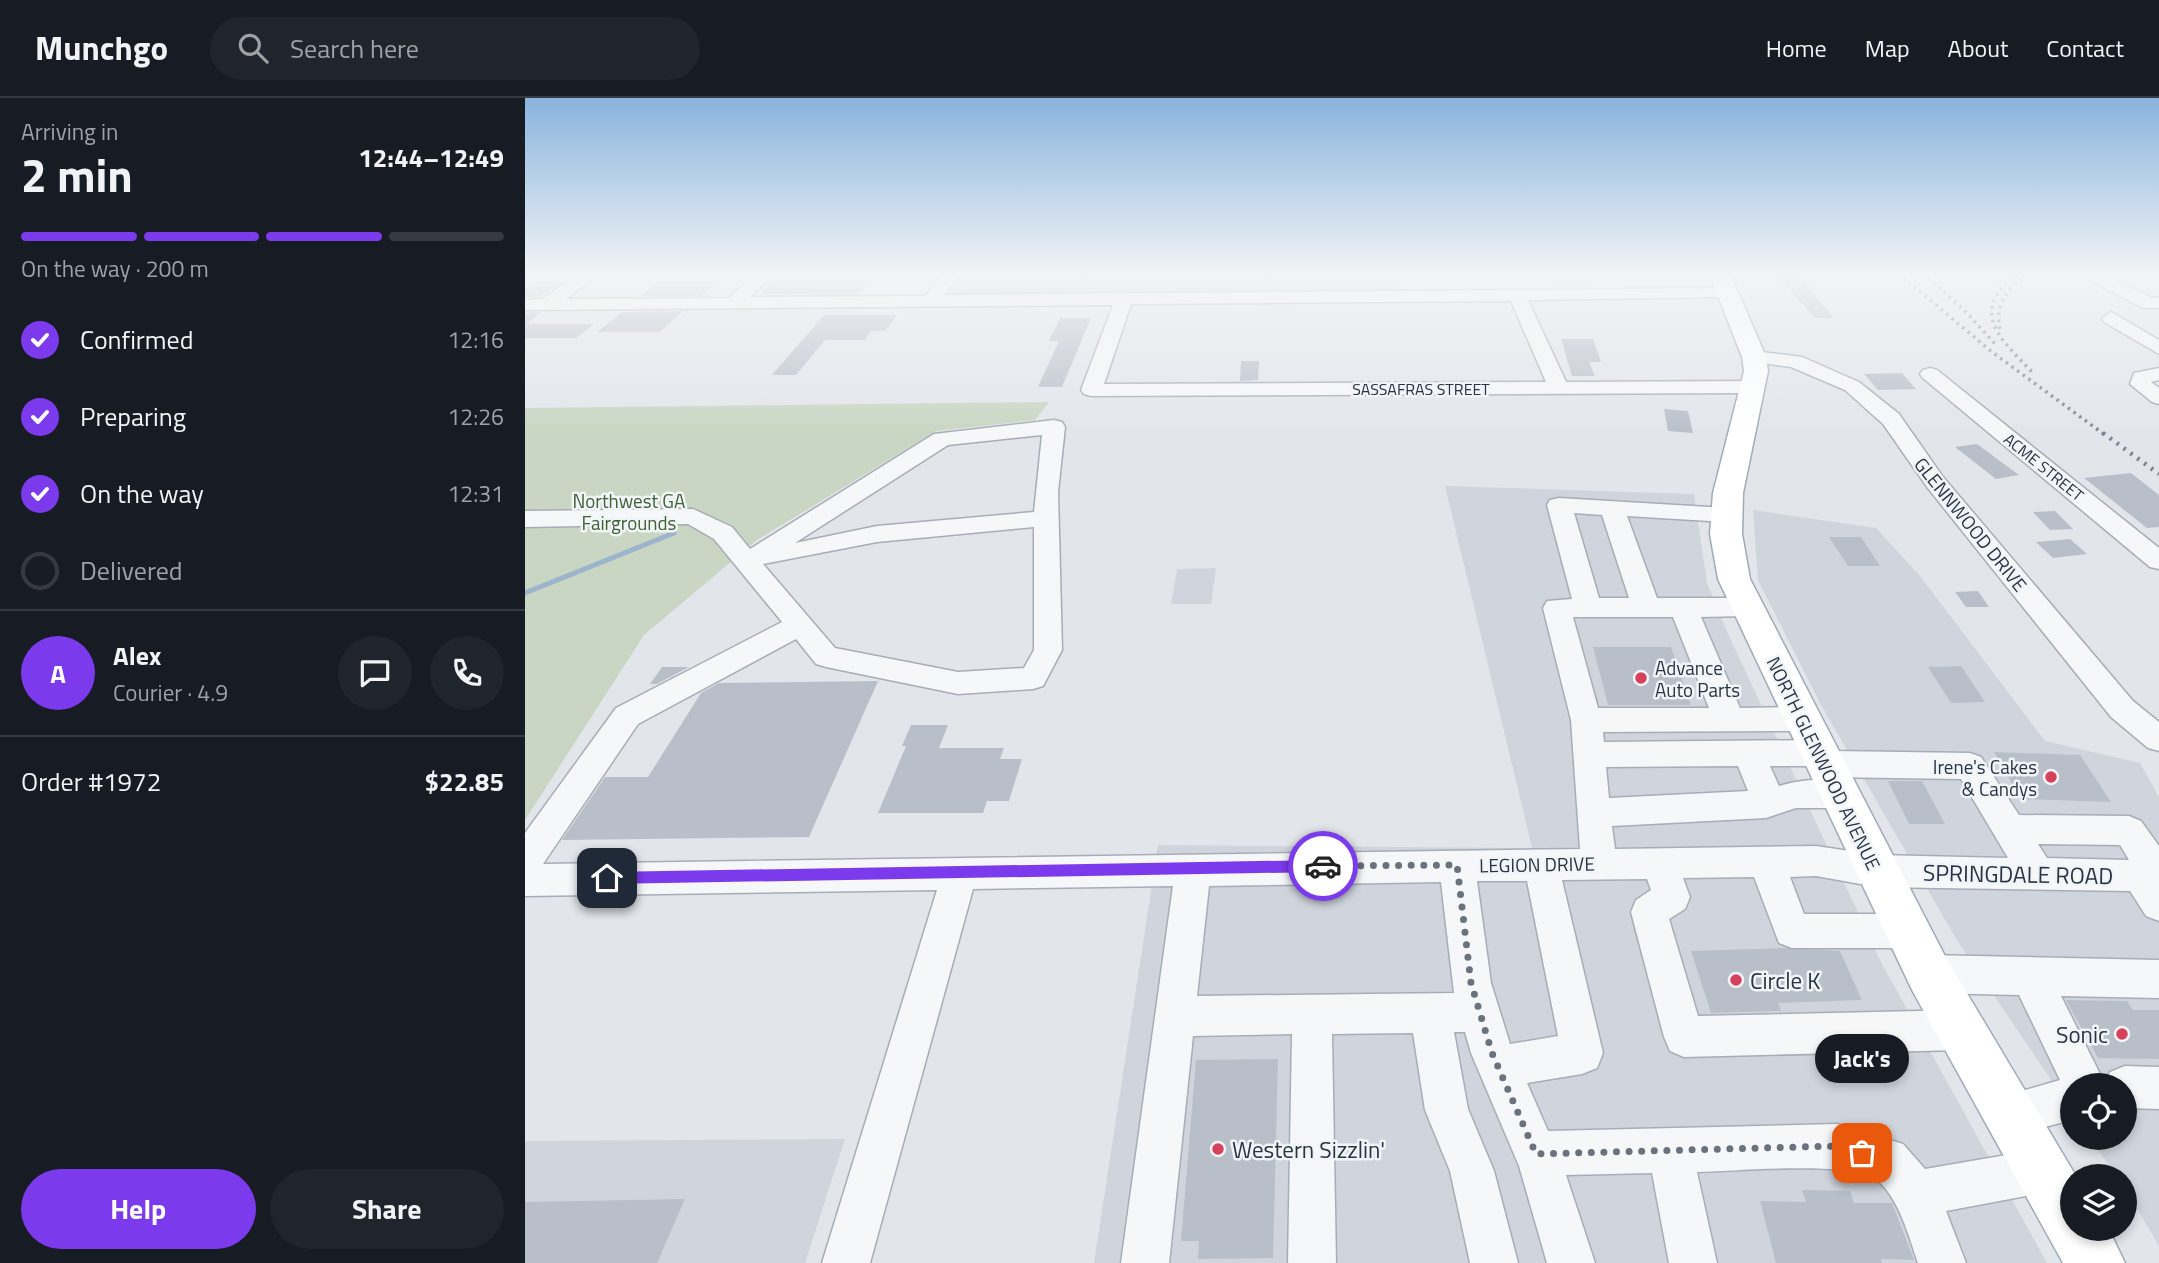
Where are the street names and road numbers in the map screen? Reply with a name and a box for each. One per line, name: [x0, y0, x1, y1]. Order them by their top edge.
street label: SASSAFRAS STREET: [1352, 377, 1490, 401]
street label: ACME STREET: [1999, 427, 2090, 507]
street label: GLENNWOOD DRIVE: [1908, 451, 2034, 597]
street label: NORTH GLENWOOD AVENUE: [1760, 651, 1888, 875]
street label: LEGION DRIVE: [1479, 848, 1595, 880]
street label: SPRINGDALE ROAD: [1923, 855, 2113, 893]

